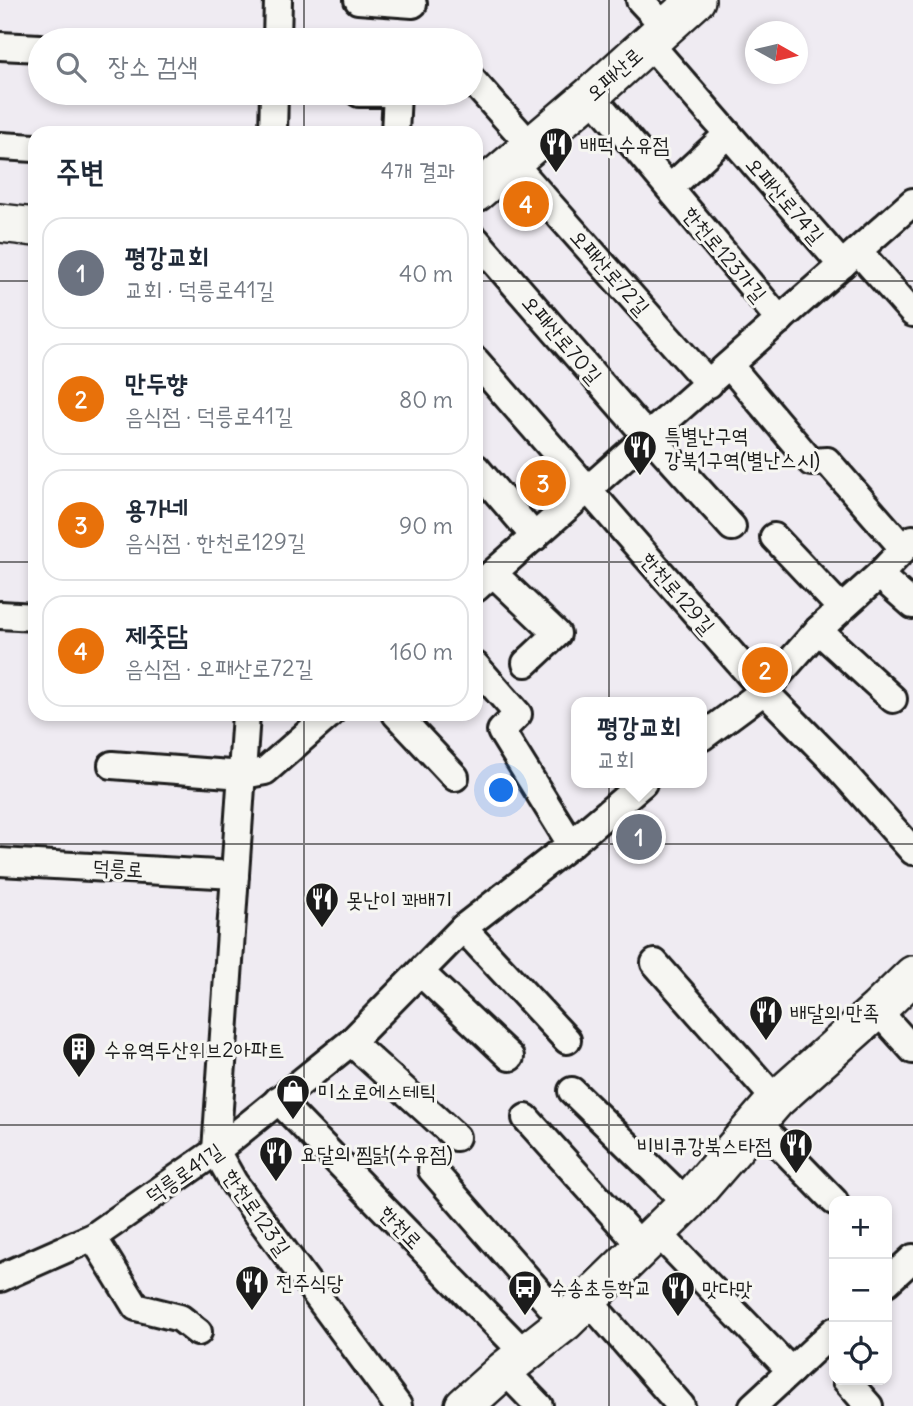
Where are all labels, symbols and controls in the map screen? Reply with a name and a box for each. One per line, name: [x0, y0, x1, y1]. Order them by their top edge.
north arrow: [745, 21, 808, 84]
search box: [28, 28, 483, 105]
street label: 오패산로: [580, 41, 648, 107]
icon: search: [52, 48, 90, 86]
text: 장소 검색: [108, 49, 198, 82]
restaurant icon: 배떡 수유점: [537, 125, 575, 174]
place label: 배떡 수유점: [580, 131, 670, 158]
street label: 오패산로74길: [740, 151, 830, 249]
text: 주변: [56, 152, 104, 190]
text: 4개 결과: [381, 156, 455, 185]
pin: 4: [503, 178, 549, 230]
street label: 한천로123가길: [677, 201, 773, 307]
street label: 오패산로72길: [564, 223, 656, 321]
text: 평강교회: [125, 240, 209, 273]
text: 1: [76, 259, 86, 288]
text: 40 m: [399, 259, 453, 288]
text: 교회 · 덕릉로41길: [125, 275, 274, 304]
street label: 오패산로70길: [516, 289, 608, 389]
text: 만두향: [125, 366, 188, 399]
text: 2: [75, 385, 87, 414]
text: 80 m: [399, 385, 453, 414]
text: 음식점 · 덕릉로41길: [125, 401, 293, 430]
place label: 특별난구역 강북1구역(별난스시): [664, 422, 820, 473]
restaurant icon: 특별난구역 강북1구역(별난스시): [621, 428, 659, 477]
pin: 3: [520, 457, 566, 509]
text: 용가네: [125, 492, 188, 525]
text: 3: [74, 511, 88, 540]
text: 90 m: [399, 511, 453, 540]
text: 음식점 · 한천로129길: [125, 527, 306, 556]
street label: 한천로129길: [635, 547, 721, 639]
text: 제줏담: [125, 618, 188, 651]
text: 4: [74, 637, 88, 666]
text: 160 m: [390, 637, 453, 666]
pin: 2: [742, 644, 788, 696]
text: 음식점 · 오패산로72길: [125, 653, 313, 682]
popup: [571, 697, 707, 788]
text: 평강교회: [597, 710, 681, 743]
text: 교회: [597, 745, 634, 774]
your location: [484, 773, 518, 807]
pin: 1: [616, 811, 662, 863]
street label: 덕릉로: [92, 853, 144, 883]
restaurant icon: 못난이 꽈배기: [303, 880, 341, 929]
place label: 못난이 꽈배기: [346, 886, 452, 913]
restaurant icon: 배달의 만족: [747, 993, 785, 1042]
place label: 배달의 만족: [790, 999, 880, 1026]
building icon: 수유역두산위브2아파트: [60, 1030, 98, 1079]
place label: 수유역두산위브2아파트: [104, 1036, 285, 1063]
shop icon: 미소로에스테틱: [274, 1072, 312, 1121]
place label: 미소로에스테틱: [318, 1078, 436, 1105]
restaurant icon: 비비큐강북스타점: [777, 1126, 815, 1175]
place label: 비비큐강북스타점: [637, 1132, 772, 1159]
restaurant icon: 요달의 찜닭(수유점): [257, 1134, 295, 1183]
street label: 덕릉로41길: [140, 1137, 228, 1209]
place label: 요달의 찜닭(수유점): [300, 1140, 453, 1167]
street label: 한천로123길: [217, 1164, 297, 1261]
map controls: [829, 1196, 892, 1385]
button: +: [829, 1196, 892, 1259]
street label: 한천로: [374, 1199, 428, 1255]
button: −: [829, 1259, 892, 1322]
restaurant icon: 전주식당: [233, 1263, 271, 1312]
bus stop icon: 수송초등학교: [506, 1268, 544, 1317]
place label: 전주식당: [276, 1269, 344, 1296]
restaurant icon: 맛다맛: [659, 1269, 697, 1318]
place label: 수송초등학교: [550, 1274, 651, 1301]
place label: 맛다맛: [702, 1275, 753, 1302]
button: locate: [829, 1322, 892, 1385]

